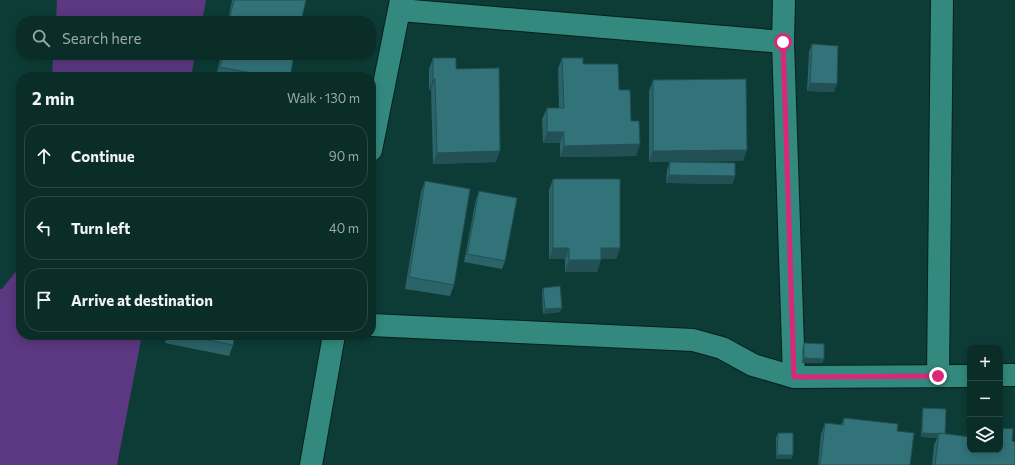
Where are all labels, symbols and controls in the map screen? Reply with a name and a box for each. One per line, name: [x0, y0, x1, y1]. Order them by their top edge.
search box: [16, 16, 376, 60]
icon: search: [30, 27, 52, 49]
text: Search here: [62, 29, 141, 47]
route start: [774, 33, 792, 51]
text: 2 min: [32, 88, 74, 109]
text: Walk · 130 m: [287, 90, 360, 106]
icon: ahead: [33, 145, 55, 167]
text: Continue: [71, 147, 135, 165]
text: 90 m: [329, 148, 359, 164]
icon: left: [33, 217, 55, 239]
text: Turn left: [71, 219, 130, 237]
text: 40 m: [329, 220, 359, 236]
icon: arrive: [33, 289, 55, 311]
text: Arrive at destination: [71, 291, 213, 309]
map controls: [967, 345, 1003, 453]
button: +: [967, 345, 1003, 381]
route end: [929, 367, 947, 385]
button: −: [967, 381, 1003, 417]
button: layers: [967, 417, 1003, 453]

